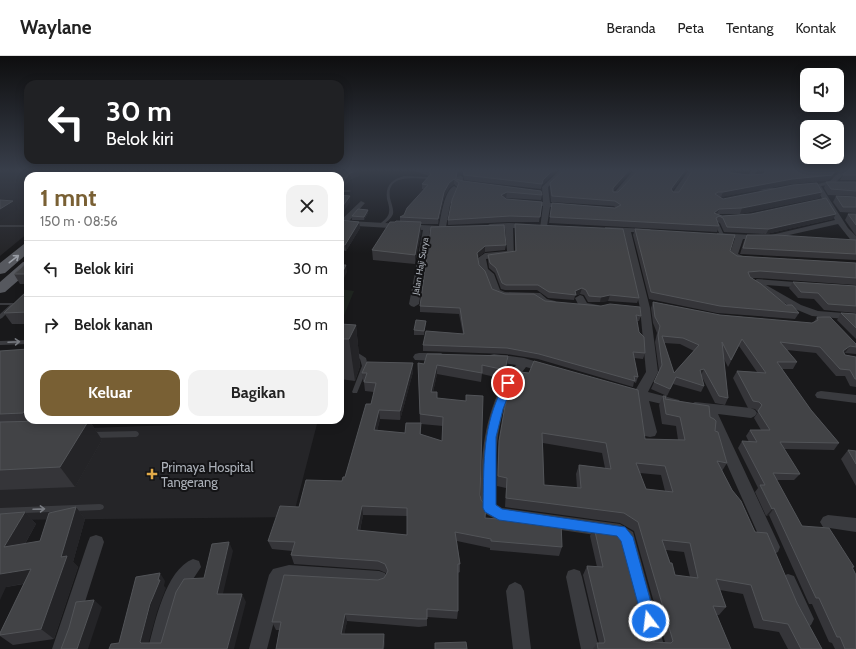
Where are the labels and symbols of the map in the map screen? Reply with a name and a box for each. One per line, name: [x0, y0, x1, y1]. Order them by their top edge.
street label: Jalan Haji Surya: [409, 236, 432, 297]
one-way arrow: [9, 254, 19, 263]
one-way arrow: [7, 339, 20, 346]
pin: [491, 366, 525, 400]
place label: Primaya Hospital Tangerang: [161, 459, 253, 490]
marker: Primaya Hospital Tangerang: [146, 468, 158, 480]
one-way arrow: [32, 506, 45, 513]
position arrow: [628, 600, 670, 642]

